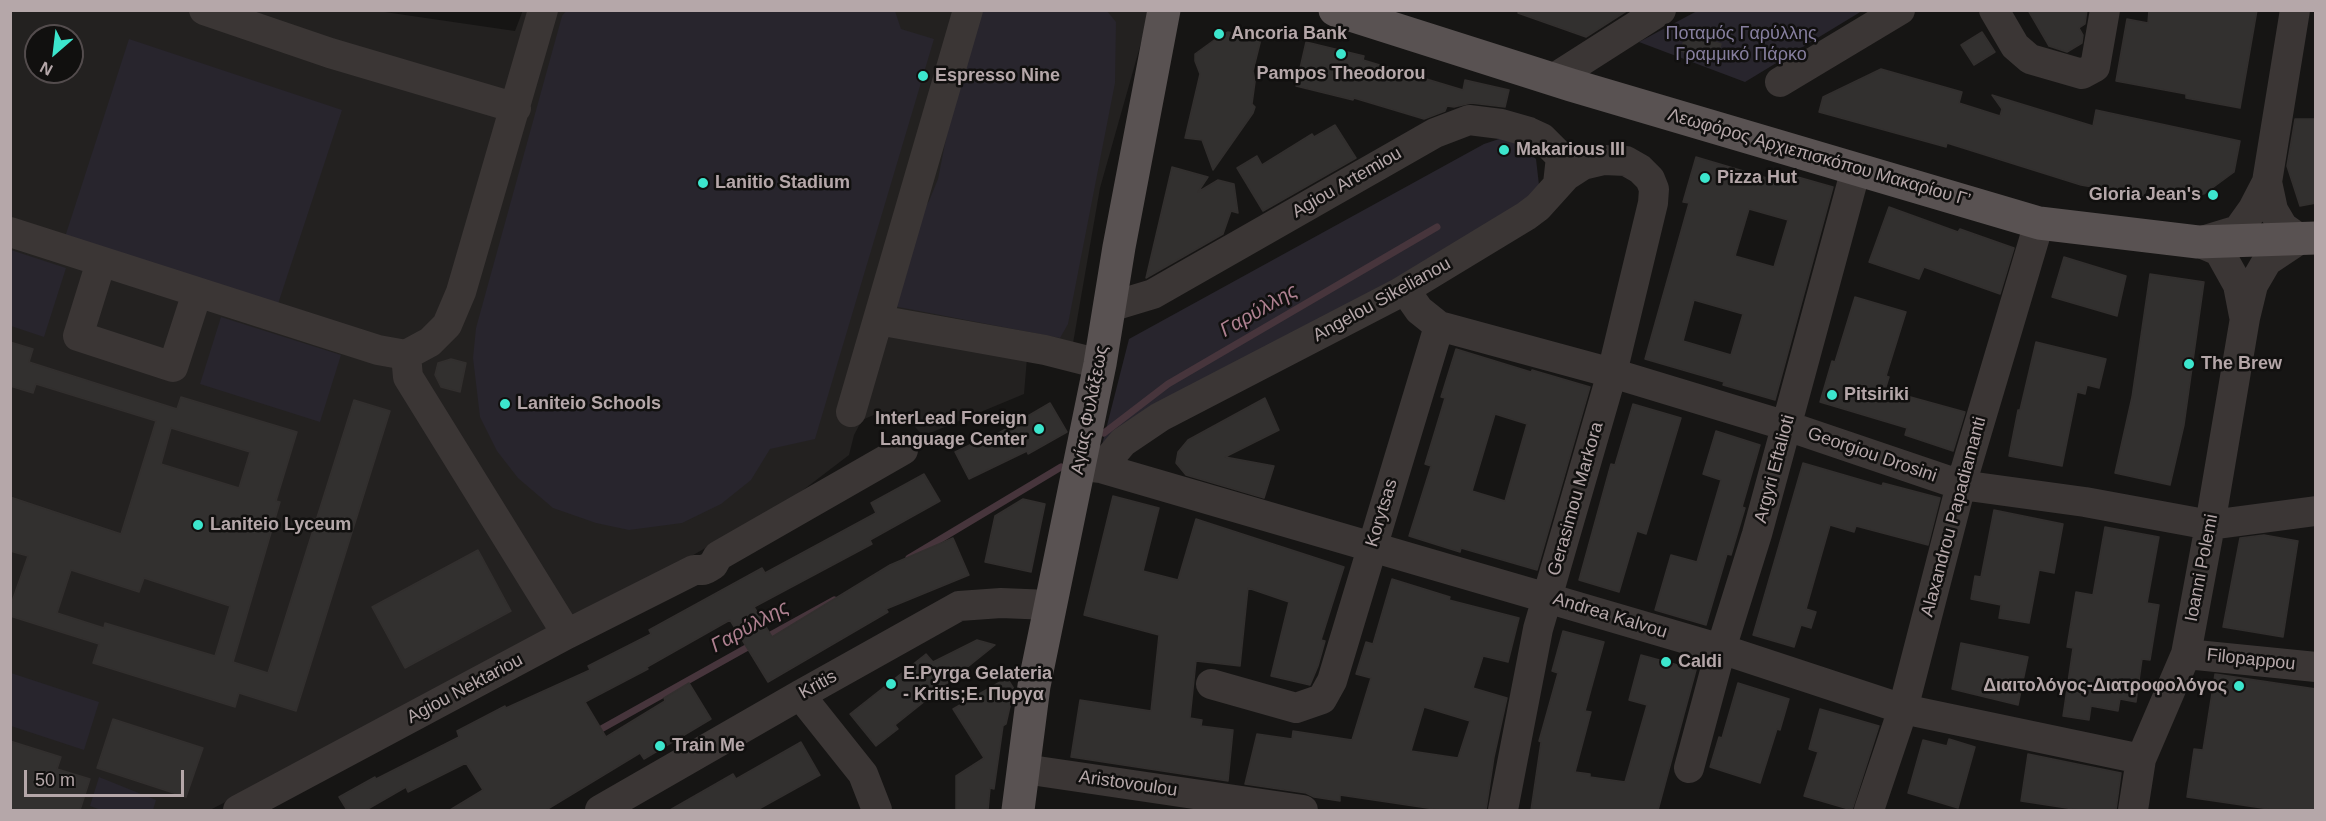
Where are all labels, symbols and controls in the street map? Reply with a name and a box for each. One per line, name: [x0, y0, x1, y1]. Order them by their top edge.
place label: Ancoria Bank: [1231, 23, 1347, 45]
park label: Ποταμός Γαρύλλης Γραμμικό Πάρκο: [1665, 23, 1817, 66]
north arrow: [24, 24, 84, 84]
marker: Ancoria Bank: [1212, 27, 1226, 41]
marker: Pampos Theodorou: [1334, 47, 1348, 61]
text: N: [37, 58, 55, 79]
place label: Pampos Theodorou: [1256, 63, 1426, 85]
place label: Espresso Nine: [935, 65, 1060, 87]
marker: Espresso Nine: [916, 69, 930, 83]
street label: Λεωφόρος Αρχιεπισκόπου Μακαρίου Γ’: [1665, 104, 1973, 212]
place label: Makarious III: [1516, 139, 1625, 161]
street label: Agiou Artemiou: [1288, 143, 1406, 223]
marker: Makarious III: [1497, 143, 1511, 157]
place label: Pizza Hut: [1717, 167, 1797, 189]
marker: Pizza Hut: [1698, 171, 1712, 185]
place label: Lanitio Stadium: [715, 172, 850, 194]
marker: Lanitio Stadium: [696, 176, 710, 190]
place label: Gloria Jean's: [2089, 184, 2201, 206]
marker: Gloria Jean's: [2206, 188, 2220, 202]
street label: Angelou Sikelianou: [1309, 253, 1455, 347]
water label: Γαρύλλης: [1216, 279, 1302, 343]
street label: Αγίας Φυλάξεως: [1067, 344, 1113, 476]
place label: The Brew: [2201, 353, 2282, 375]
marker: The Brew: [2182, 357, 2196, 371]
place label: Pitsiriki: [1844, 384, 1909, 406]
marker: Pitsiriki: [1825, 388, 1839, 402]
place label: Laniteio Schools: [517, 393, 661, 415]
marker: Laniteio Schools: [498, 397, 512, 411]
place label: InterLead Foreign Language Center: [875, 408, 1027, 450]
street label: Argyri Eftalioti: [1750, 413, 1800, 525]
street label: Alaxandrou Papadiamanti: [1917, 415, 1991, 619]
street label: Gerasimou Markora: [1544, 420, 1608, 578]
marker: InterLead Foreign Language Center: [1032, 422, 1046, 436]
street label: Georgiou Drosini: [1805, 423, 1939, 487]
street label: Korytsas: [1361, 476, 1403, 550]
street label: Ioanni Polemi: [2181, 512, 2223, 624]
place label: Laniteio Lyceum: [210, 514, 351, 536]
marker: Laniteio Lyceum: [191, 518, 205, 532]
street label: Andrea Kalvou: [1550, 588, 1670, 644]
water label: Γαρύλλης: [707, 596, 793, 658]
street label: Filopappou: [2206, 645, 2296, 675]
street label: Agiou Nektariou: [403, 649, 527, 729]
place label: Caldi: [1678, 651, 1722, 673]
marker: Caldi: [1659, 655, 1673, 669]
place label: E.Pyrga Gelateria - Kritis;Ε. Πυργα: [903, 663, 1052, 706]
street label: Kritis: [795, 666, 841, 704]
place label: Διαιτολόγος-Διατροφολόγος: [1983, 675, 2227, 697]
marker: E.Pyrga Gelateria - Kritis;Ε. Πυργα: [884, 677, 898, 691]
marker: Διαιτολόγος-Διατροφολόγος: [2232, 679, 2246, 693]
place label: Train Me: [672, 735, 745, 757]
marker: Train Me: [653, 739, 667, 753]
scale bar: [27, 758, 188, 796]
street label: Aristovoulou: [1077, 766, 1179, 802]
text: 50 m: [35, 770, 75, 790]

